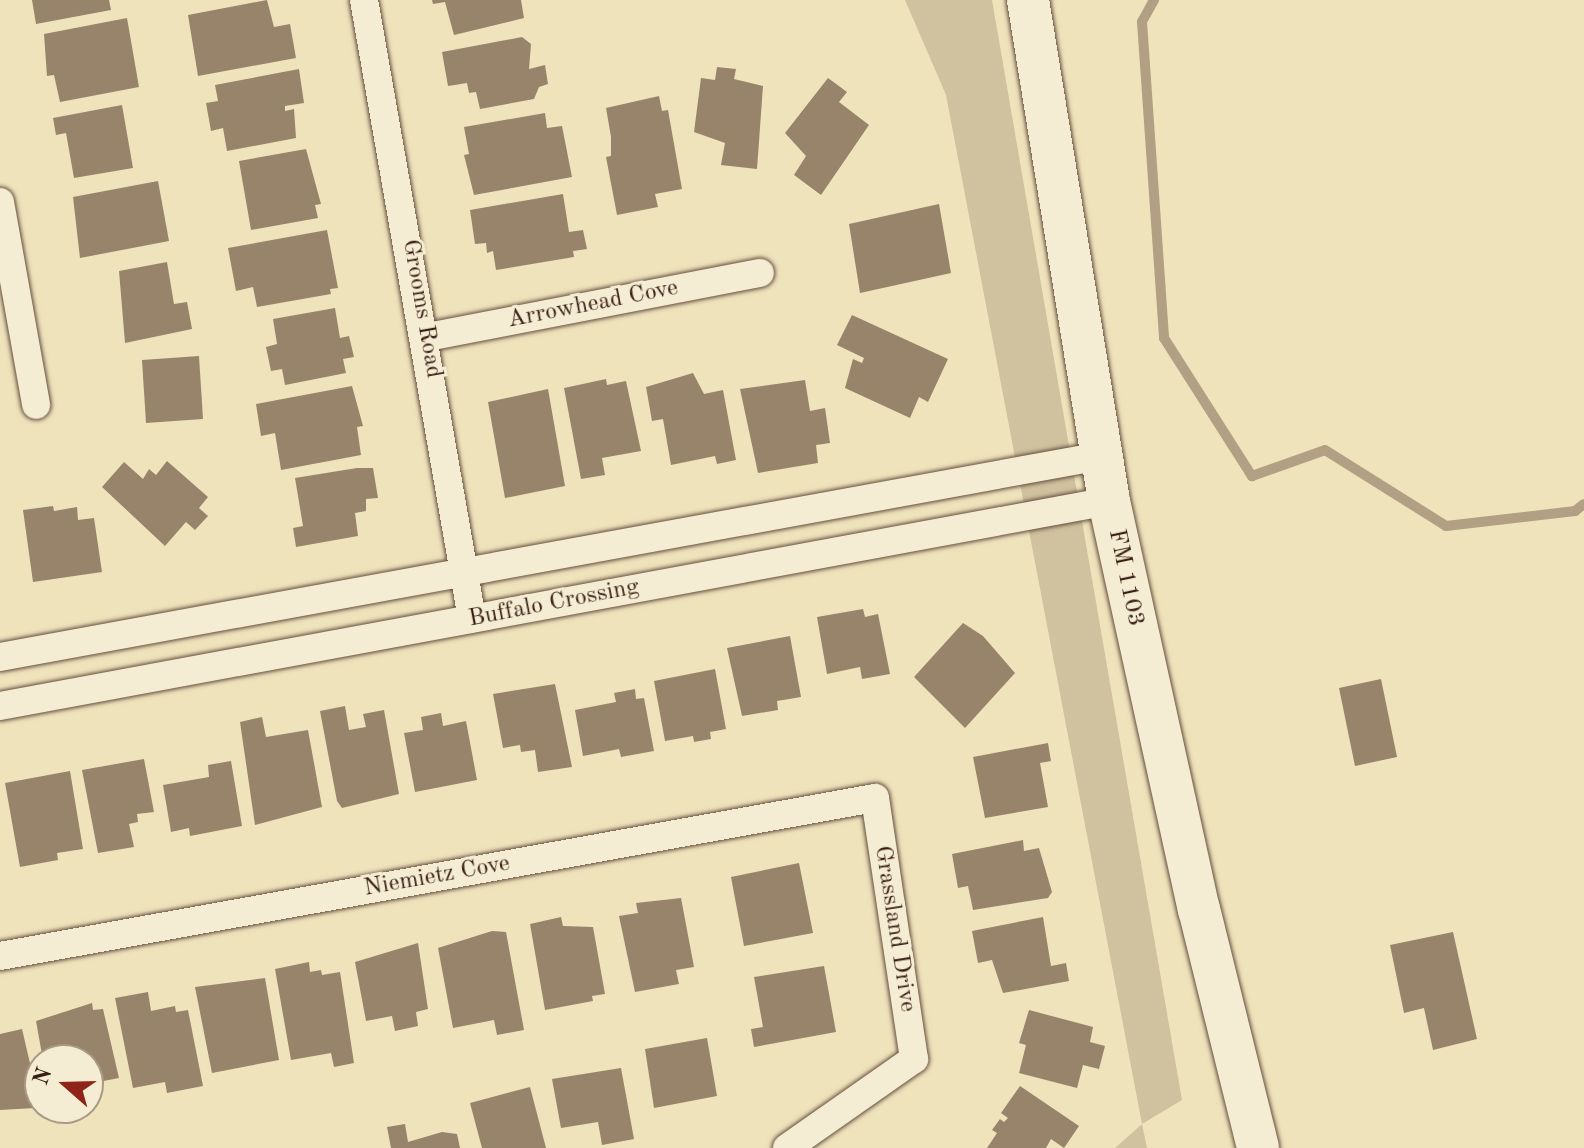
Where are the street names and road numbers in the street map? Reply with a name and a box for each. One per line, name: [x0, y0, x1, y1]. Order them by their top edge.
street label: Grooms Road: [395, 237, 447, 381]
street label: Arrowhead Cove: [505, 274, 681, 336]
street label: FM 1103: [1101, 527, 1149, 629]
street label: Buffalo Crossing: [466, 573, 642, 635]
street label: Grassland Drive: [867, 844, 921, 1014]
street label: Niemietz Cove: [362, 850, 512, 904]

